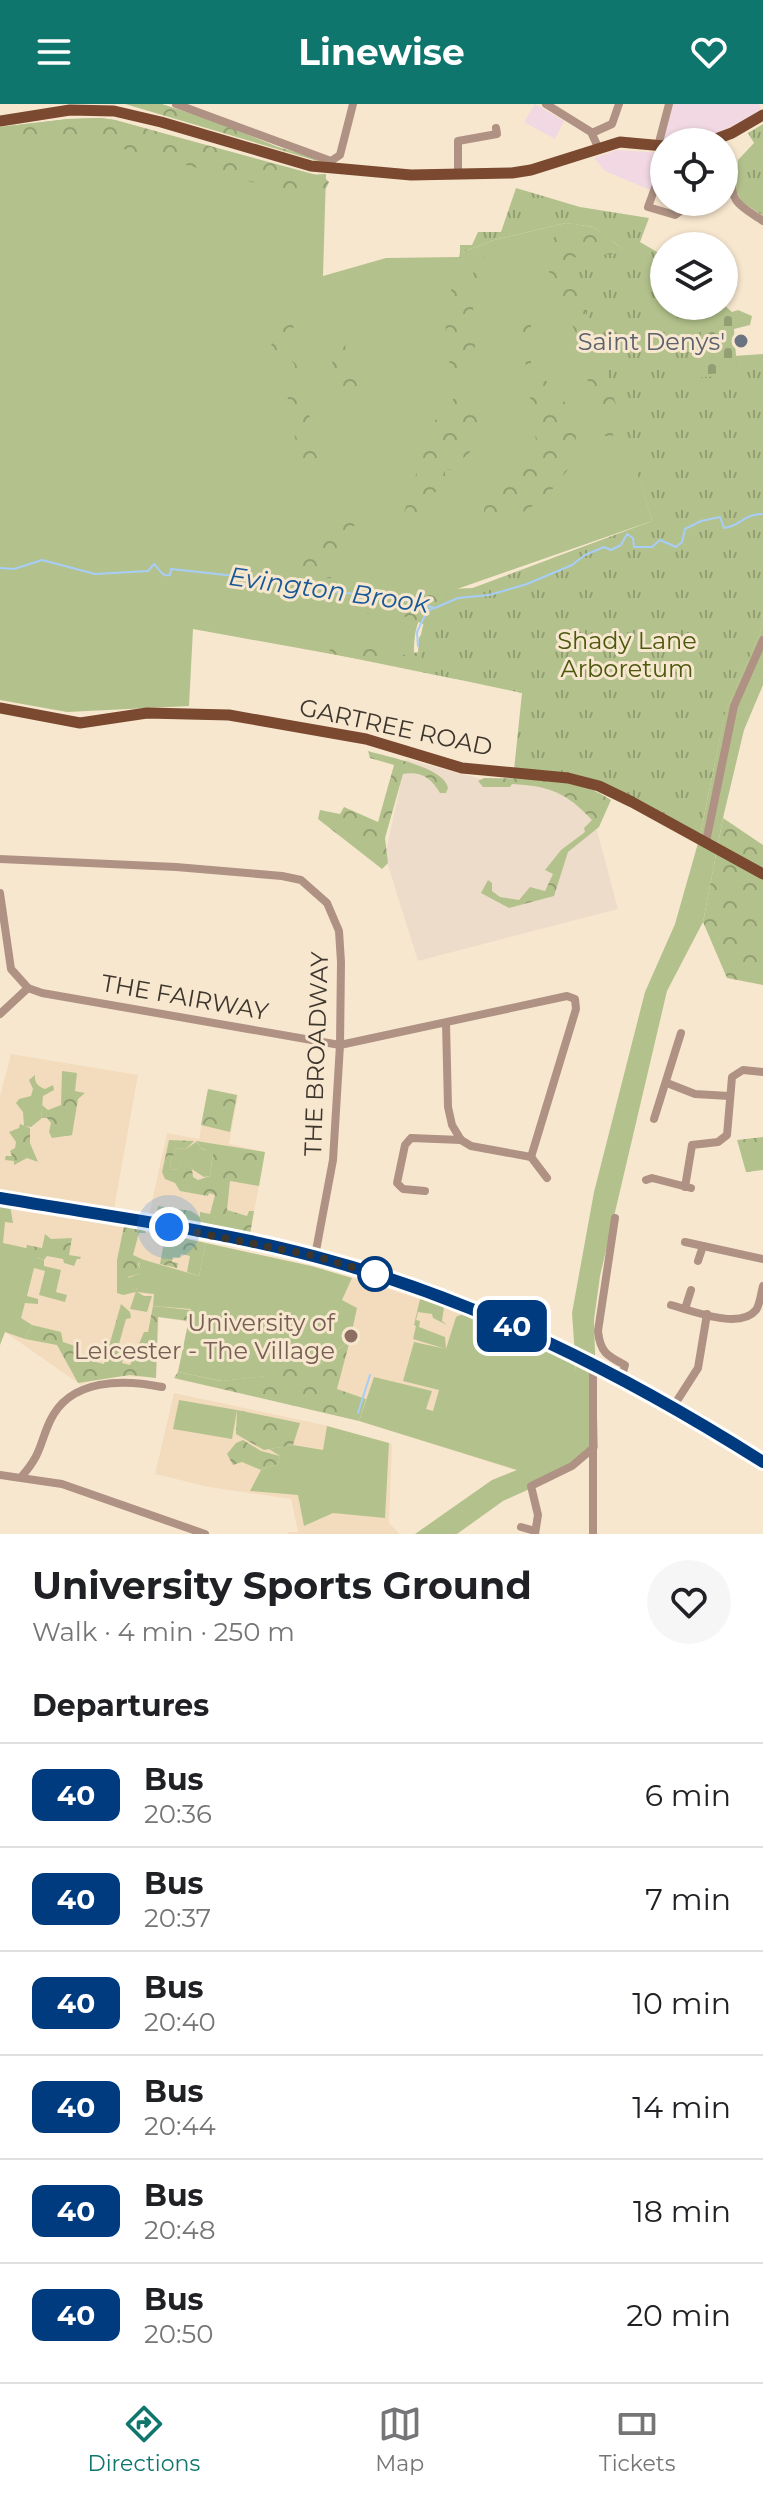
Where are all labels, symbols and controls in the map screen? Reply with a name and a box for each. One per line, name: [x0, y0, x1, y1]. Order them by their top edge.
icon: menu: [32, 30, 76, 74]
text: Linewise: [298, 30, 465, 74]
icon: heart: [687, 30, 731, 74]
map controls: [650, 128, 738, 320]
button: locate: [650, 128, 738, 216]
button: layers: [650, 232, 738, 320]
place label: Saint Denys': [578, 327, 725, 356]
marker: Saint Denys': [732, 332, 750, 350]
water label: Evington Brook: [227, 560, 433, 620]
park label: Shady Lane Arboretum: [557, 626, 697, 683]
street label: GARTREE ROAD: [297, 692, 495, 762]
street label: THE BROADWAY: [298, 950, 334, 1157]
street label: THE FAIRWAY: [99, 968, 271, 1026]
your location: [149, 1207, 189, 1247]
unlabelled marker: [358, 1257, 392, 1291]
line badge: 40: [476, 1300, 548, 1352]
place label: University of Leicester - The Village: [74, 1308, 336, 1365]
text: 40: [493, 1309, 531, 1343]
marker: University of Leicester - The Village: [342, 1327, 360, 1345]
button: heart: [647, 1560, 731, 1644]
text: University Sports Ground: [32, 1562, 532, 1609]
text: Walk · 4 min · 250 m: [32, 1616, 295, 1648]
text: Departures: [32, 1687, 209, 1724]
text: Bus: [144, 1761, 204, 1798]
text: 6 min: [645, 1777, 731, 1814]
text: 40: [57, 1778, 95, 1812]
text: 20:36: [144, 1798, 212, 1830]
text: Bus: [144, 1865, 204, 1902]
text: 7 min: [645, 1881, 731, 1918]
text: 40: [57, 1882, 95, 1916]
text: 20:37: [144, 1902, 211, 1934]
text: Bus: [144, 1969, 204, 2006]
text: 10 min: [632, 1985, 731, 2022]
text: 40: [57, 1986, 95, 2020]
text: 20:40: [144, 2006, 216, 2038]
text: Bus: [144, 2073, 204, 2110]
text: 14 min: [632, 2089, 731, 2126]
text: 40: [57, 2090, 95, 2124]
text: 20:44: [144, 2110, 216, 2142]
text: Bus: [144, 2177, 204, 2214]
text: 18 min: [633, 2193, 731, 2230]
text: 40: [57, 2194, 95, 2228]
text: 20:48: [144, 2214, 215, 2246]
text: Bus: [144, 2281, 204, 2318]
text: 20 min: [626, 2297, 731, 2334]
text: 40: [57, 2298, 95, 2332]
text: 20:50: [144, 2318, 213, 2350]
tab: Directions: [87, 2402, 200, 2477]
tab: Map: [375, 2402, 424, 2477]
tab: Tickets: [599, 2402, 675, 2477]

